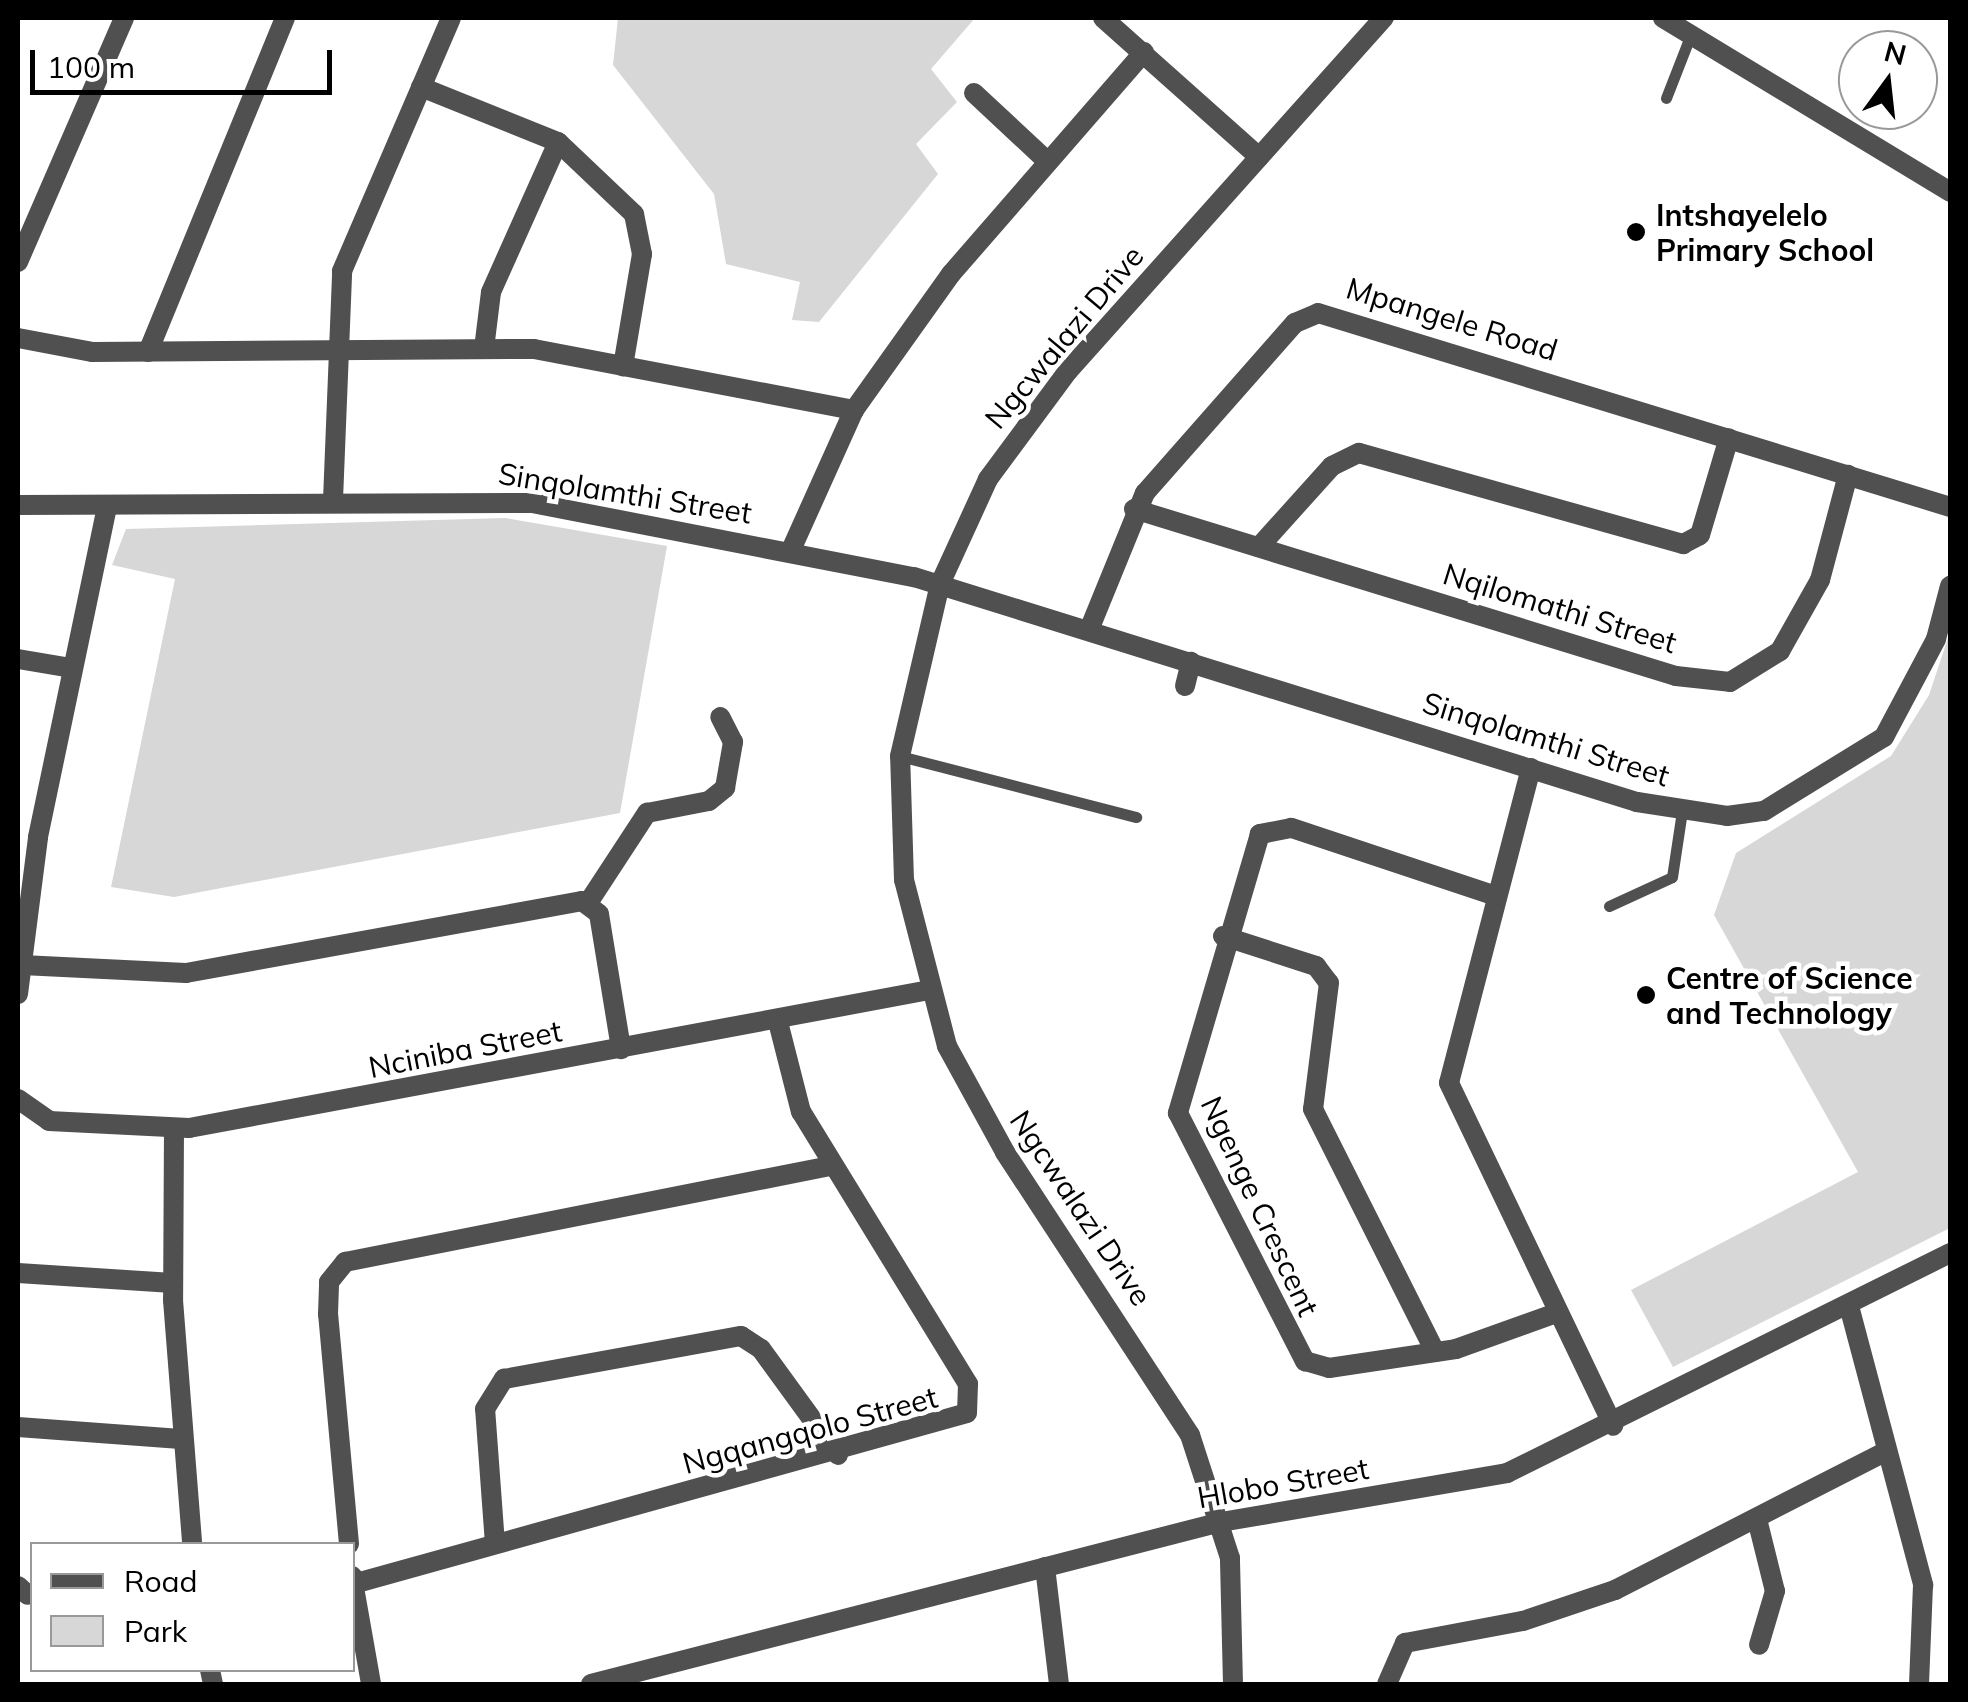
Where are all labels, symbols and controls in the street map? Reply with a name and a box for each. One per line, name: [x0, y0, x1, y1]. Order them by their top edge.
scale bar: [35, 30, 338, 92]
north arrow: [1838, 30, 1938, 130]
text: N: [1881, 33, 1910, 72]
text: 100 m: [47, 48, 135, 86]
place label: Intshayelelo Primary School: [1656, 197, 1874, 268]
marker: Intshayelelo Primary School: [1625, 221, 1647, 243]
street label: Ngcwalazi Drive: [977, 238, 1151, 436]
street label: Mpangele Road: [1342, 270, 1562, 368]
street label: Sinqolamthi Street: [496, 455, 754, 531]
street label: Nqilomathi Street: [1439, 555, 1681, 661]
street label: Sinqolamthi Street: [1418, 684, 1674, 794]
place label: Centre of Science and Technology: [1666, 960, 1913, 1030]
marker: Centre of Science and Technology: [1635, 984, 1657, 1006]
street label: Nciniba Street: [365, 1013, 565, 1085]
street label: Ngenge Crescent: [1193, 1091, 1327, 1321]
street label: Ngcwalazi Drive: [1003, 1104, 1159, 1312]
street label: Ngqangqolo Street: [679, 1379, 941, 1481]
street label: Hlobo Street: [1195, 1450, 1371, 1516]
legend: [30, 1542, 355, 1672]
text: Road: [124, 1562, 198, 1600]
text: Park: [124, 1612, 187, 1650]

